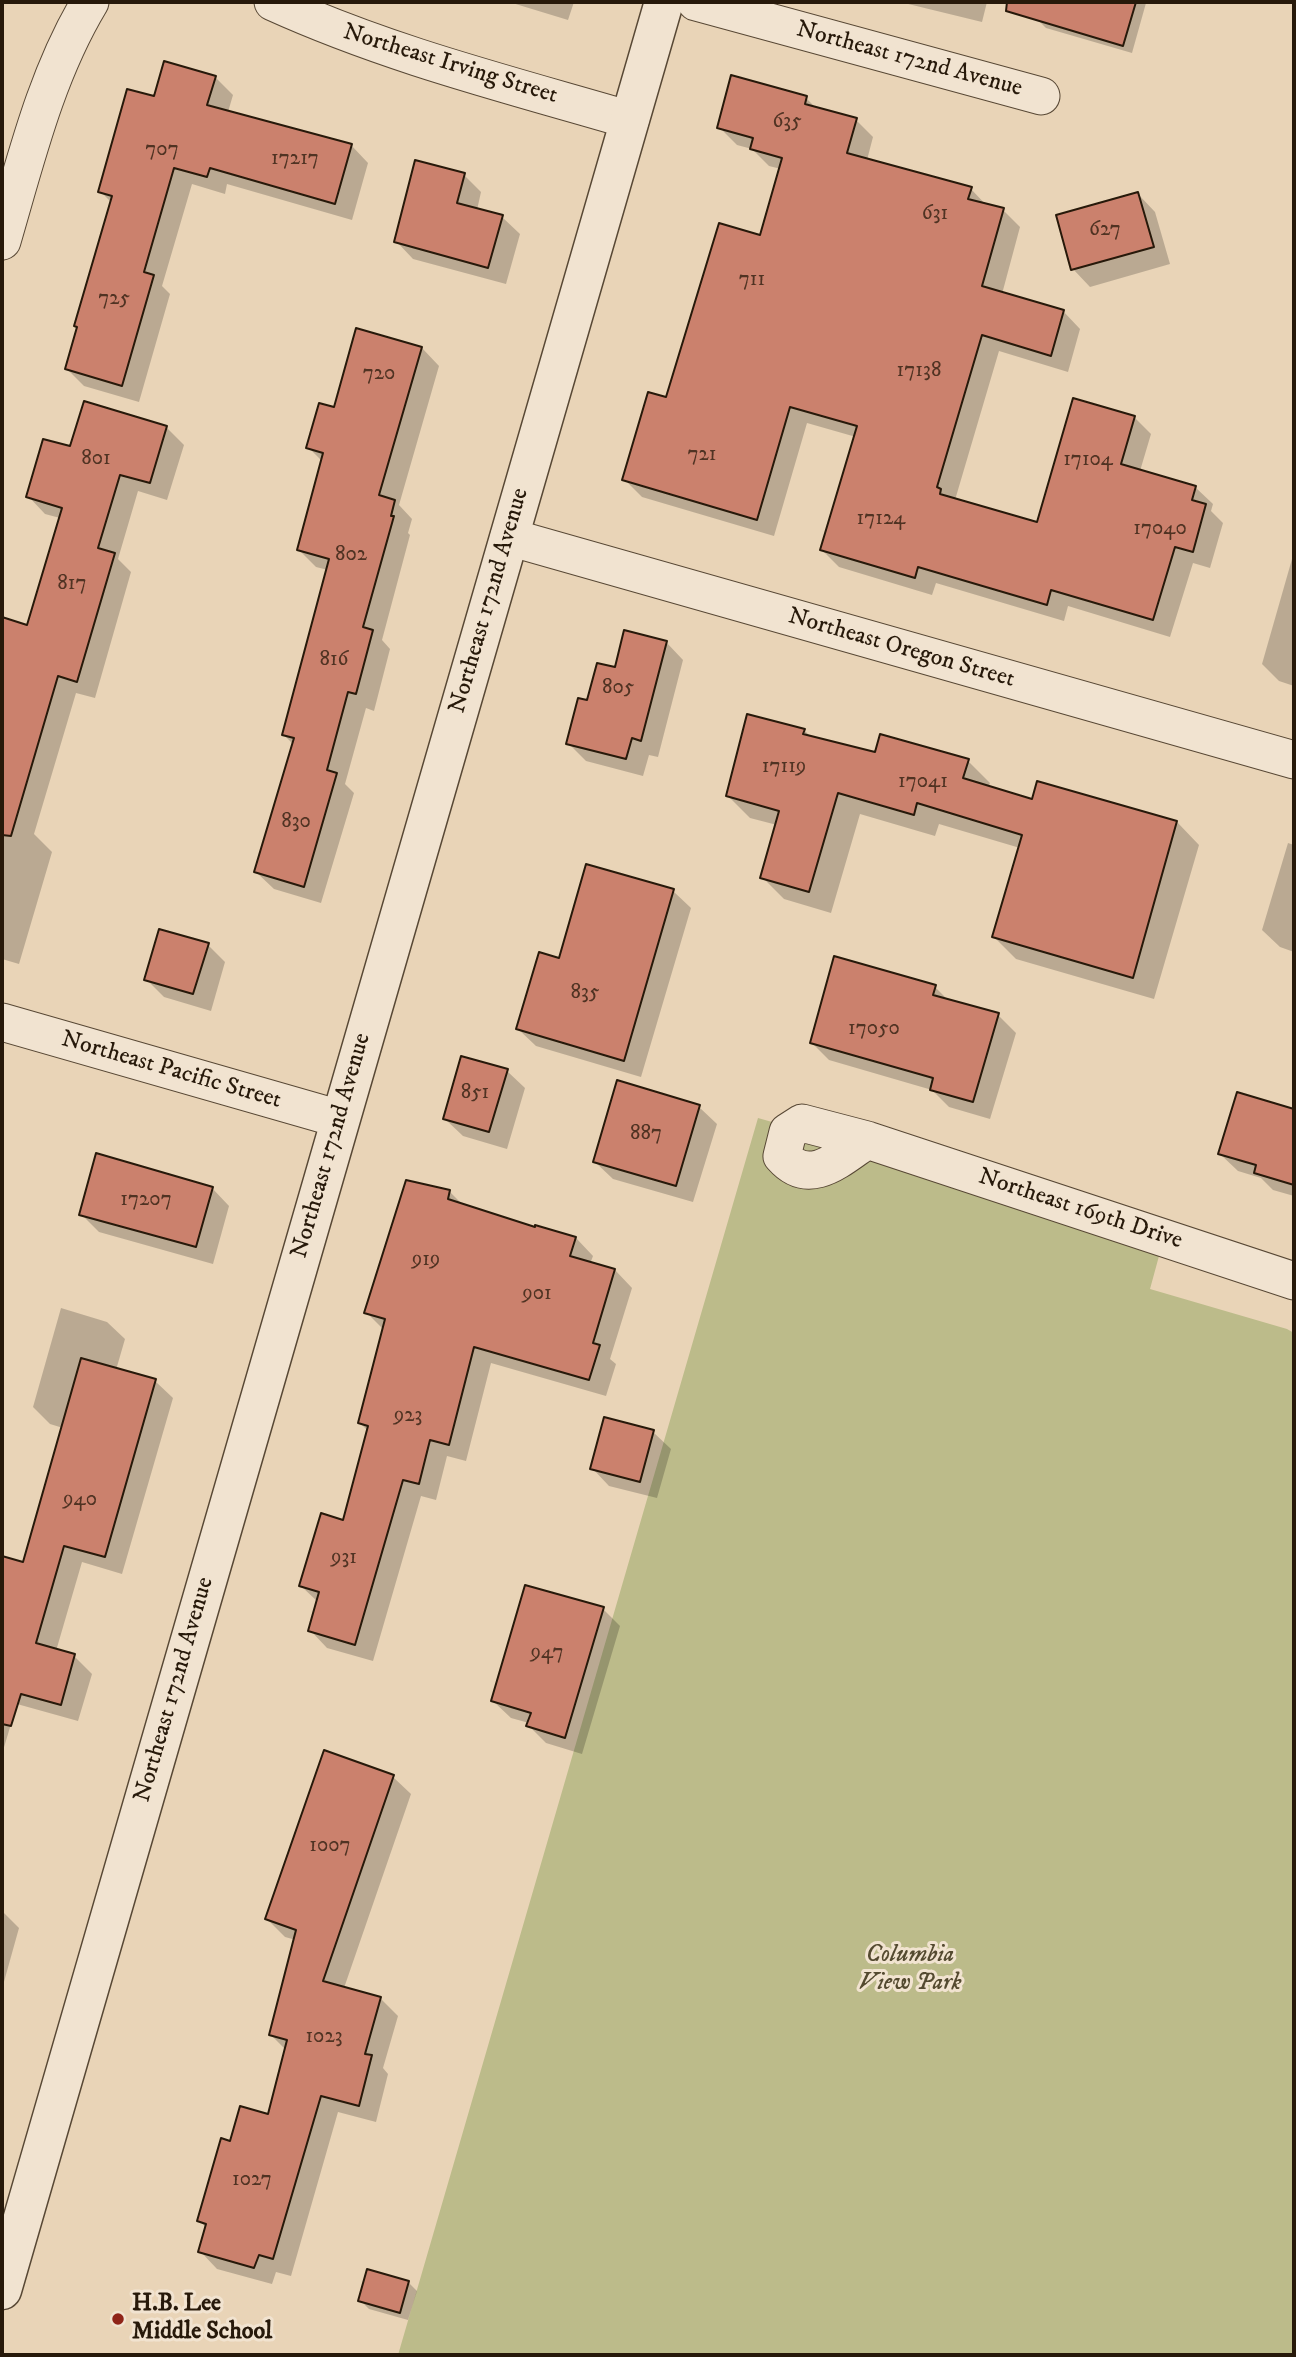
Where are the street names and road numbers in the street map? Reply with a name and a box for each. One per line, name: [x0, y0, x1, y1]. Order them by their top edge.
street label: Northeast 172nd Avenue: [793, 16, 1025, 104]
street label: Northeast Irving Street: [339, 19, 561, 111]
street label: Northeast 172nd Avenue: [444, 485, 536, 717]
street label: Northeast Oregon Street: [784, 603, 1018, 695]
street label: Northeast Pacific Street: [58, 1026, 284, 1116]
street label: Northeast 172nd Avenue: [286, 1030, 378, 1262]
street label: Northeast 169th Drive: [974, 1163, 1186, 1257]
street label: Northeast 172nd Avenue: [129, 1574, 221, 1806]

